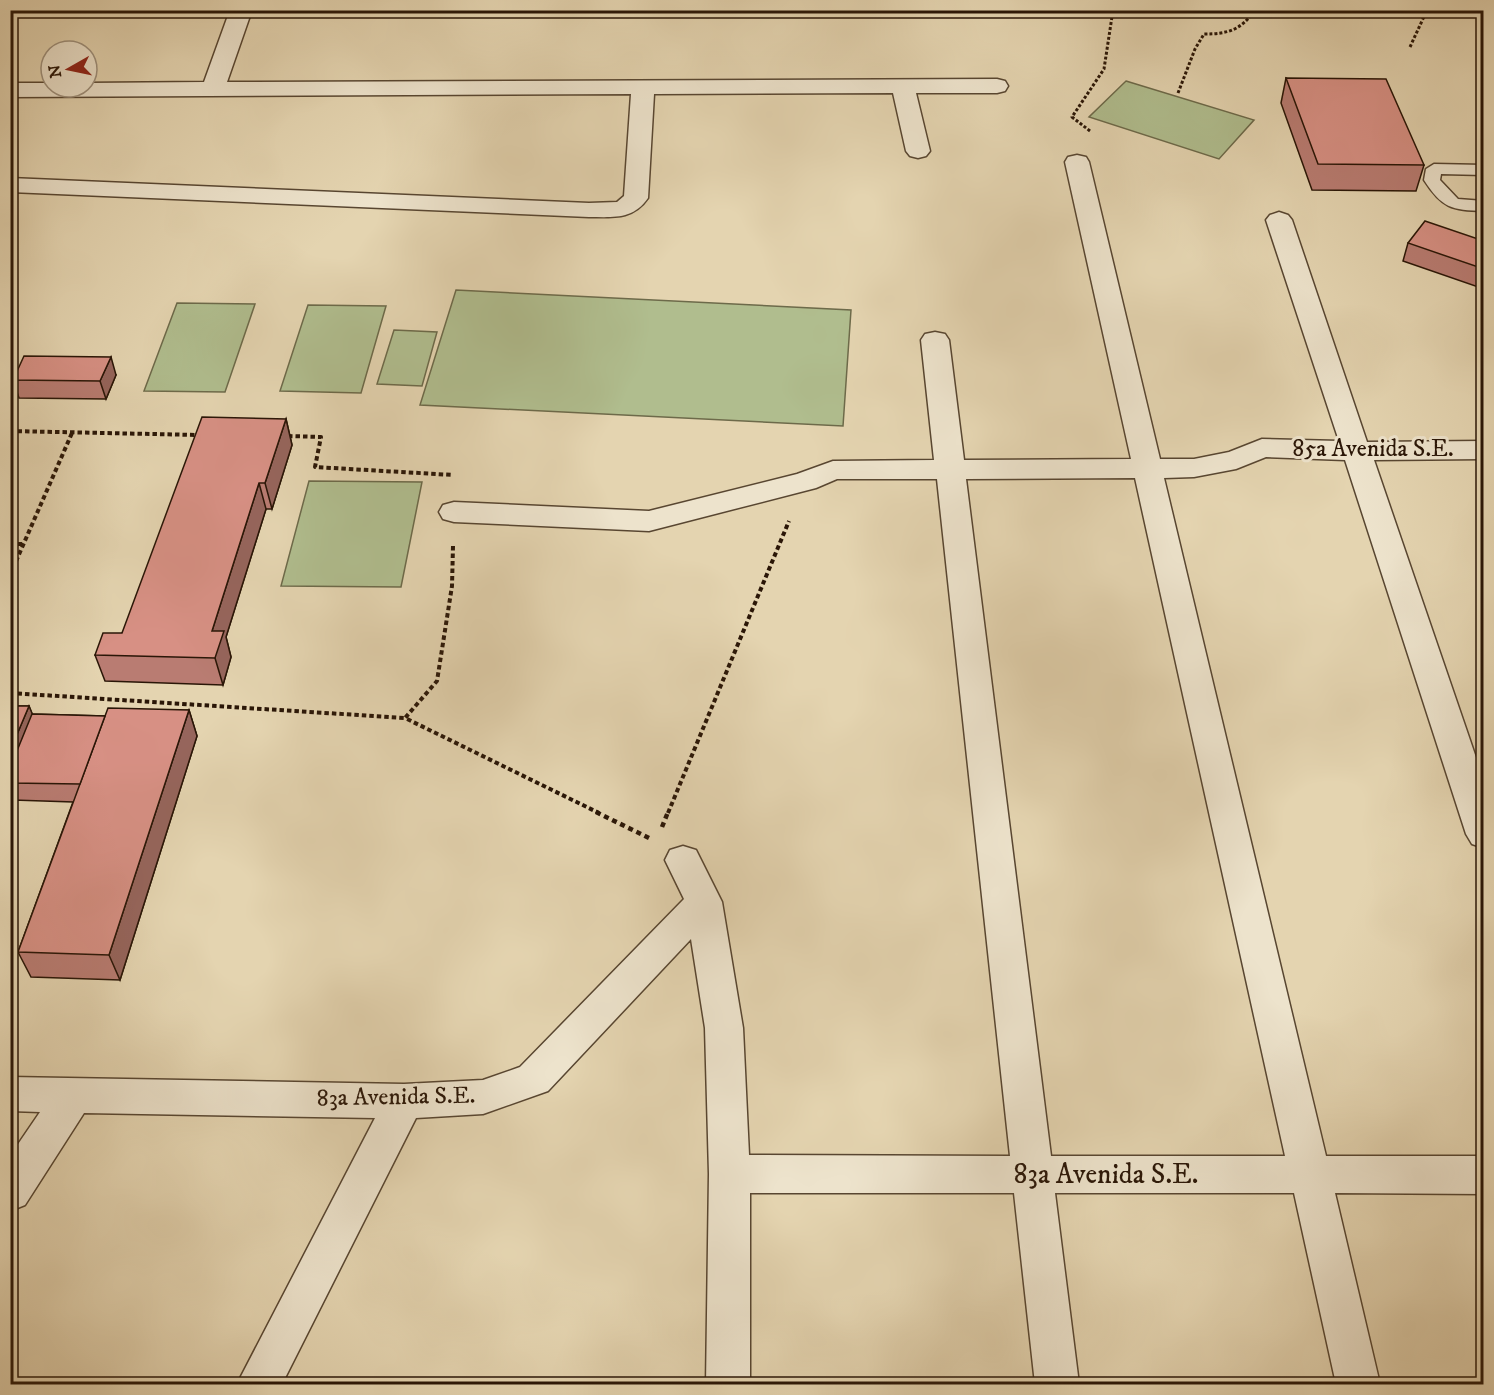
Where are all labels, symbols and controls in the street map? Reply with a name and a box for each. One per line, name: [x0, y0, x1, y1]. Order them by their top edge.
north arrow: [39, 39, 99, 99]
text: N: [44, 63, 66, 79]
street label: 85a Avenida S.E.: [1292, 434, 1454, 464]
street label: 83a Avenida S.E.: [316, 1081, 476, 1113]
street label: 83a Avenida S.E.: [1014, 1157, 1198, 1192]

